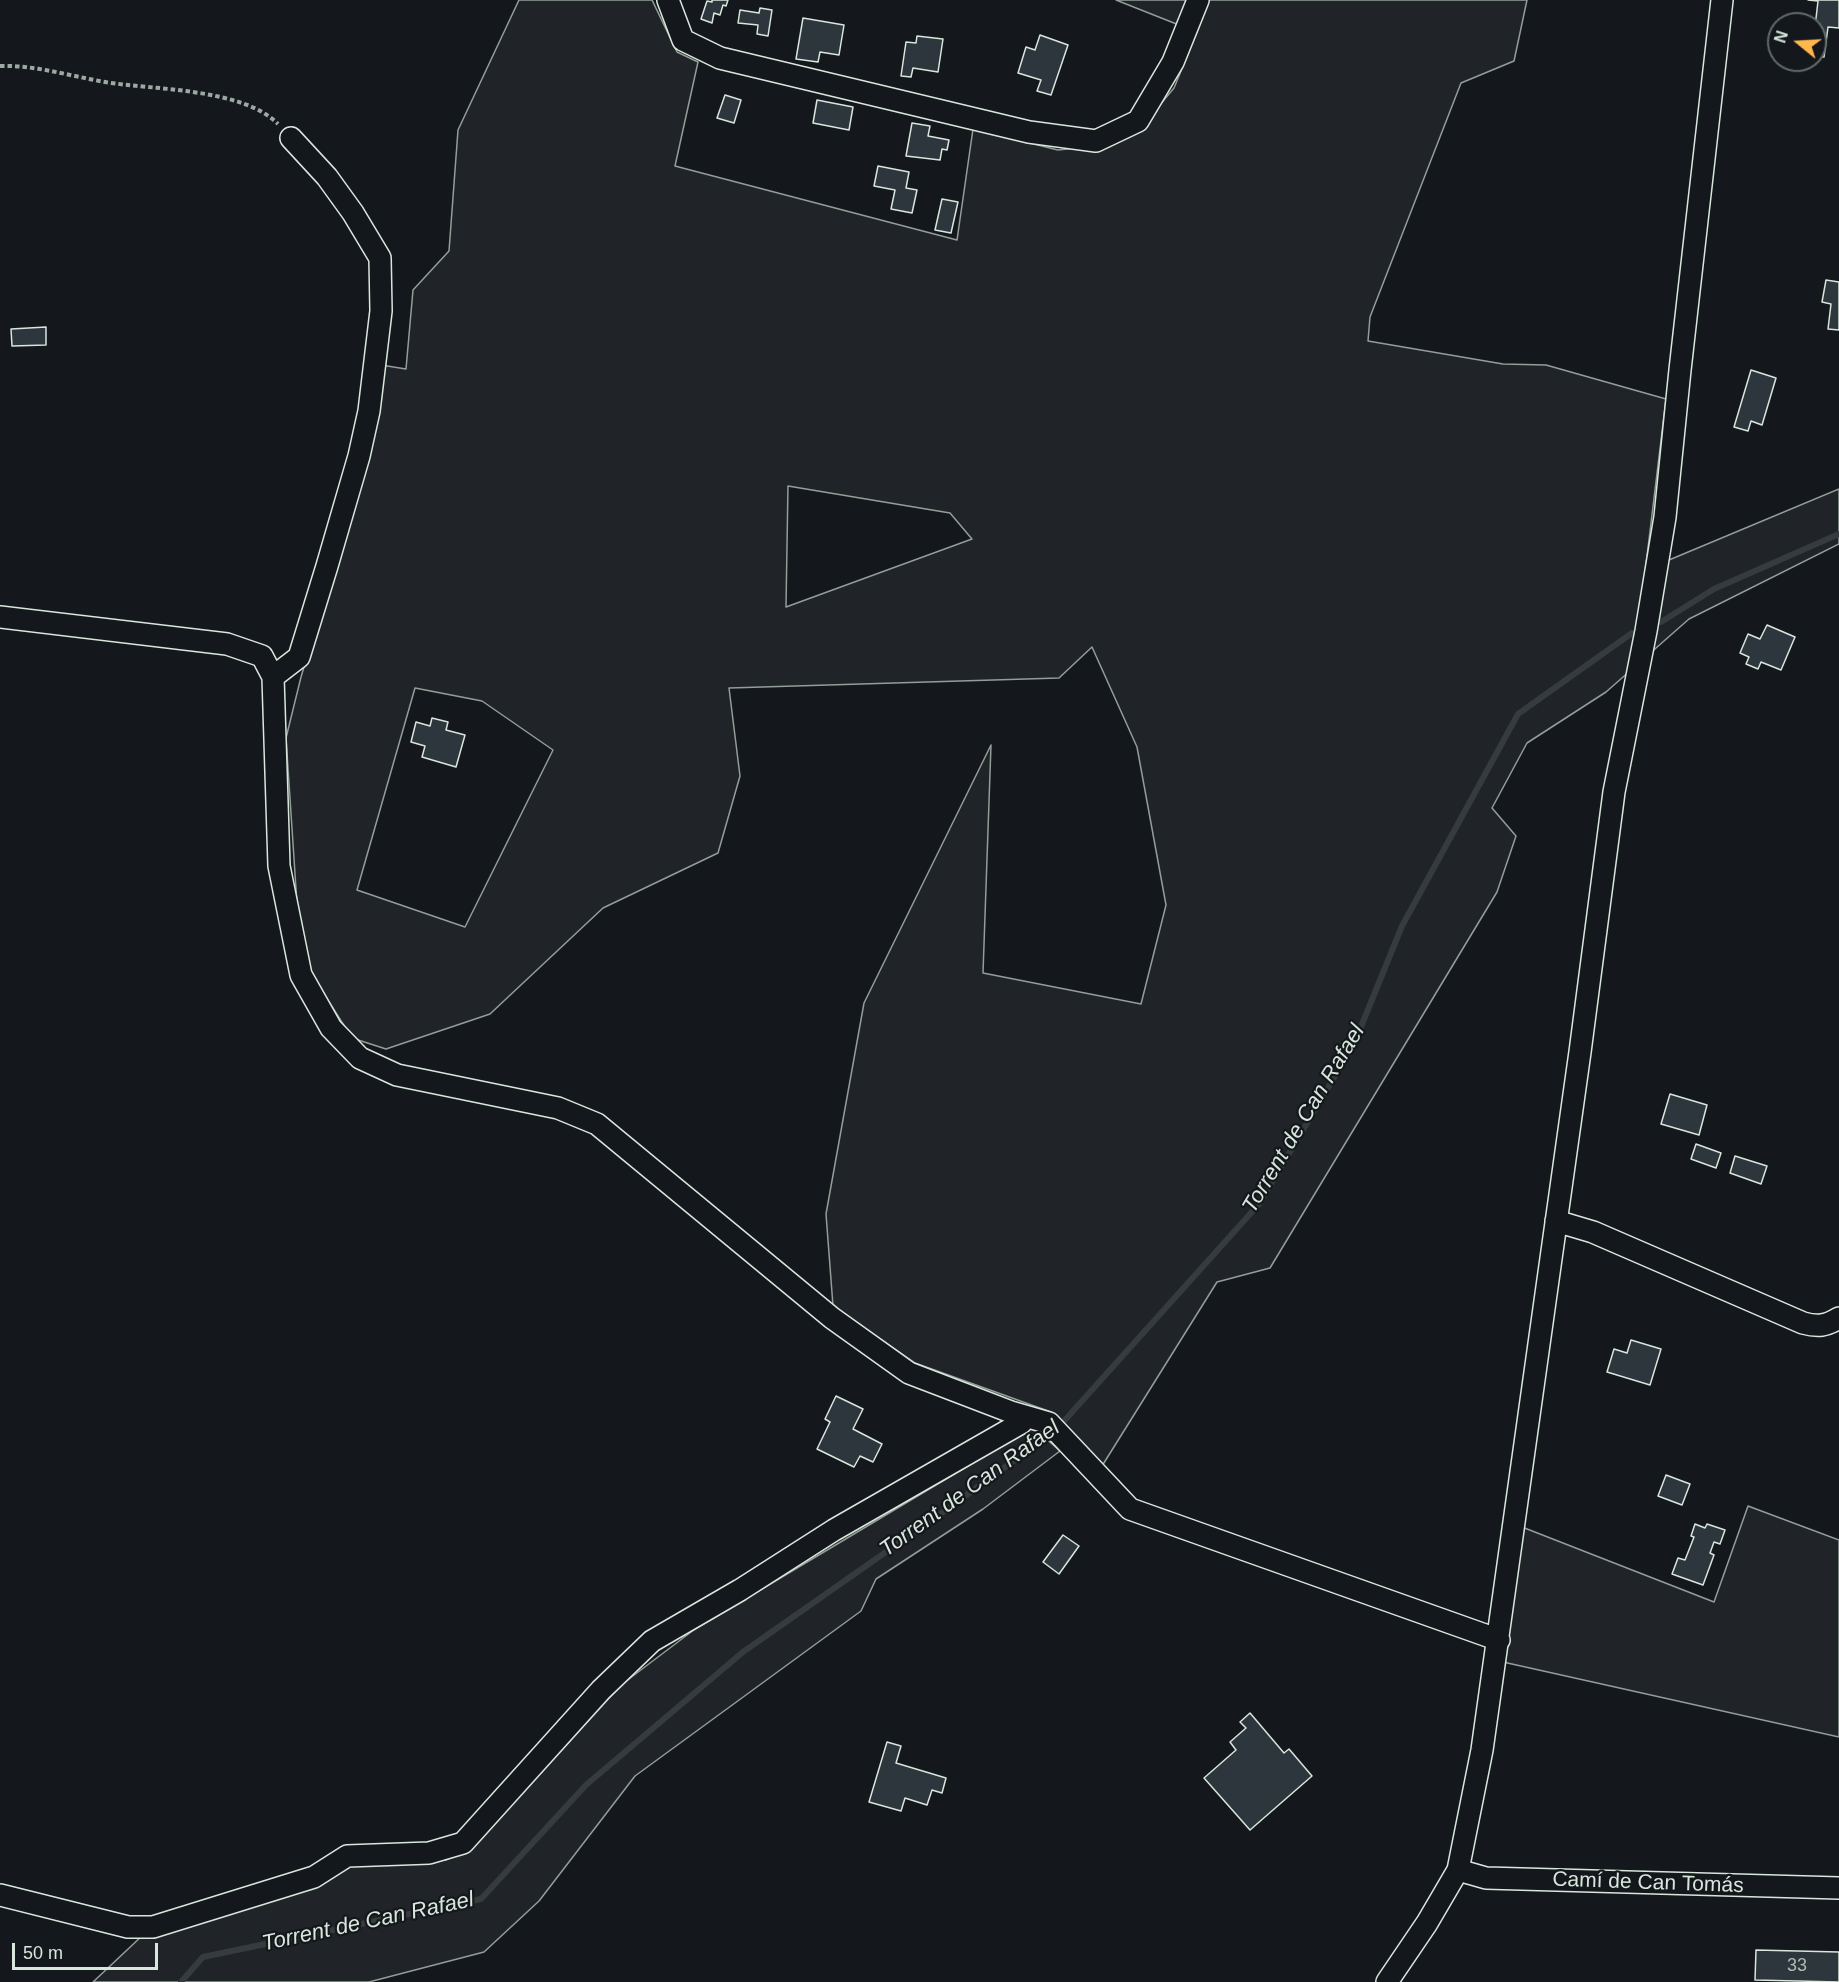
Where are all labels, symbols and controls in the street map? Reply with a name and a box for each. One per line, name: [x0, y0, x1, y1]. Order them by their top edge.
north arrow: [1767, 12, 1827, 72]
text: N: [1771, 29, 1791, 45]
water label: Torrent de Can Rafael: [1237, 1020, 1371, 1218]
water label: Torrent de Can Rafael: [875, 1415, 1065, 1563]
street label: Camí de Can Tomás: [1552, 1867, 1744, 1899]
water label: Torrent de Can Rafael: [260, 1887, 476, 1957]
scale bar: [15, 1931, 160, 1969]
text: 50 m: [23, 1943, 63, 1963]
house number: 33: [1787, 1955, 1807, 1977]

